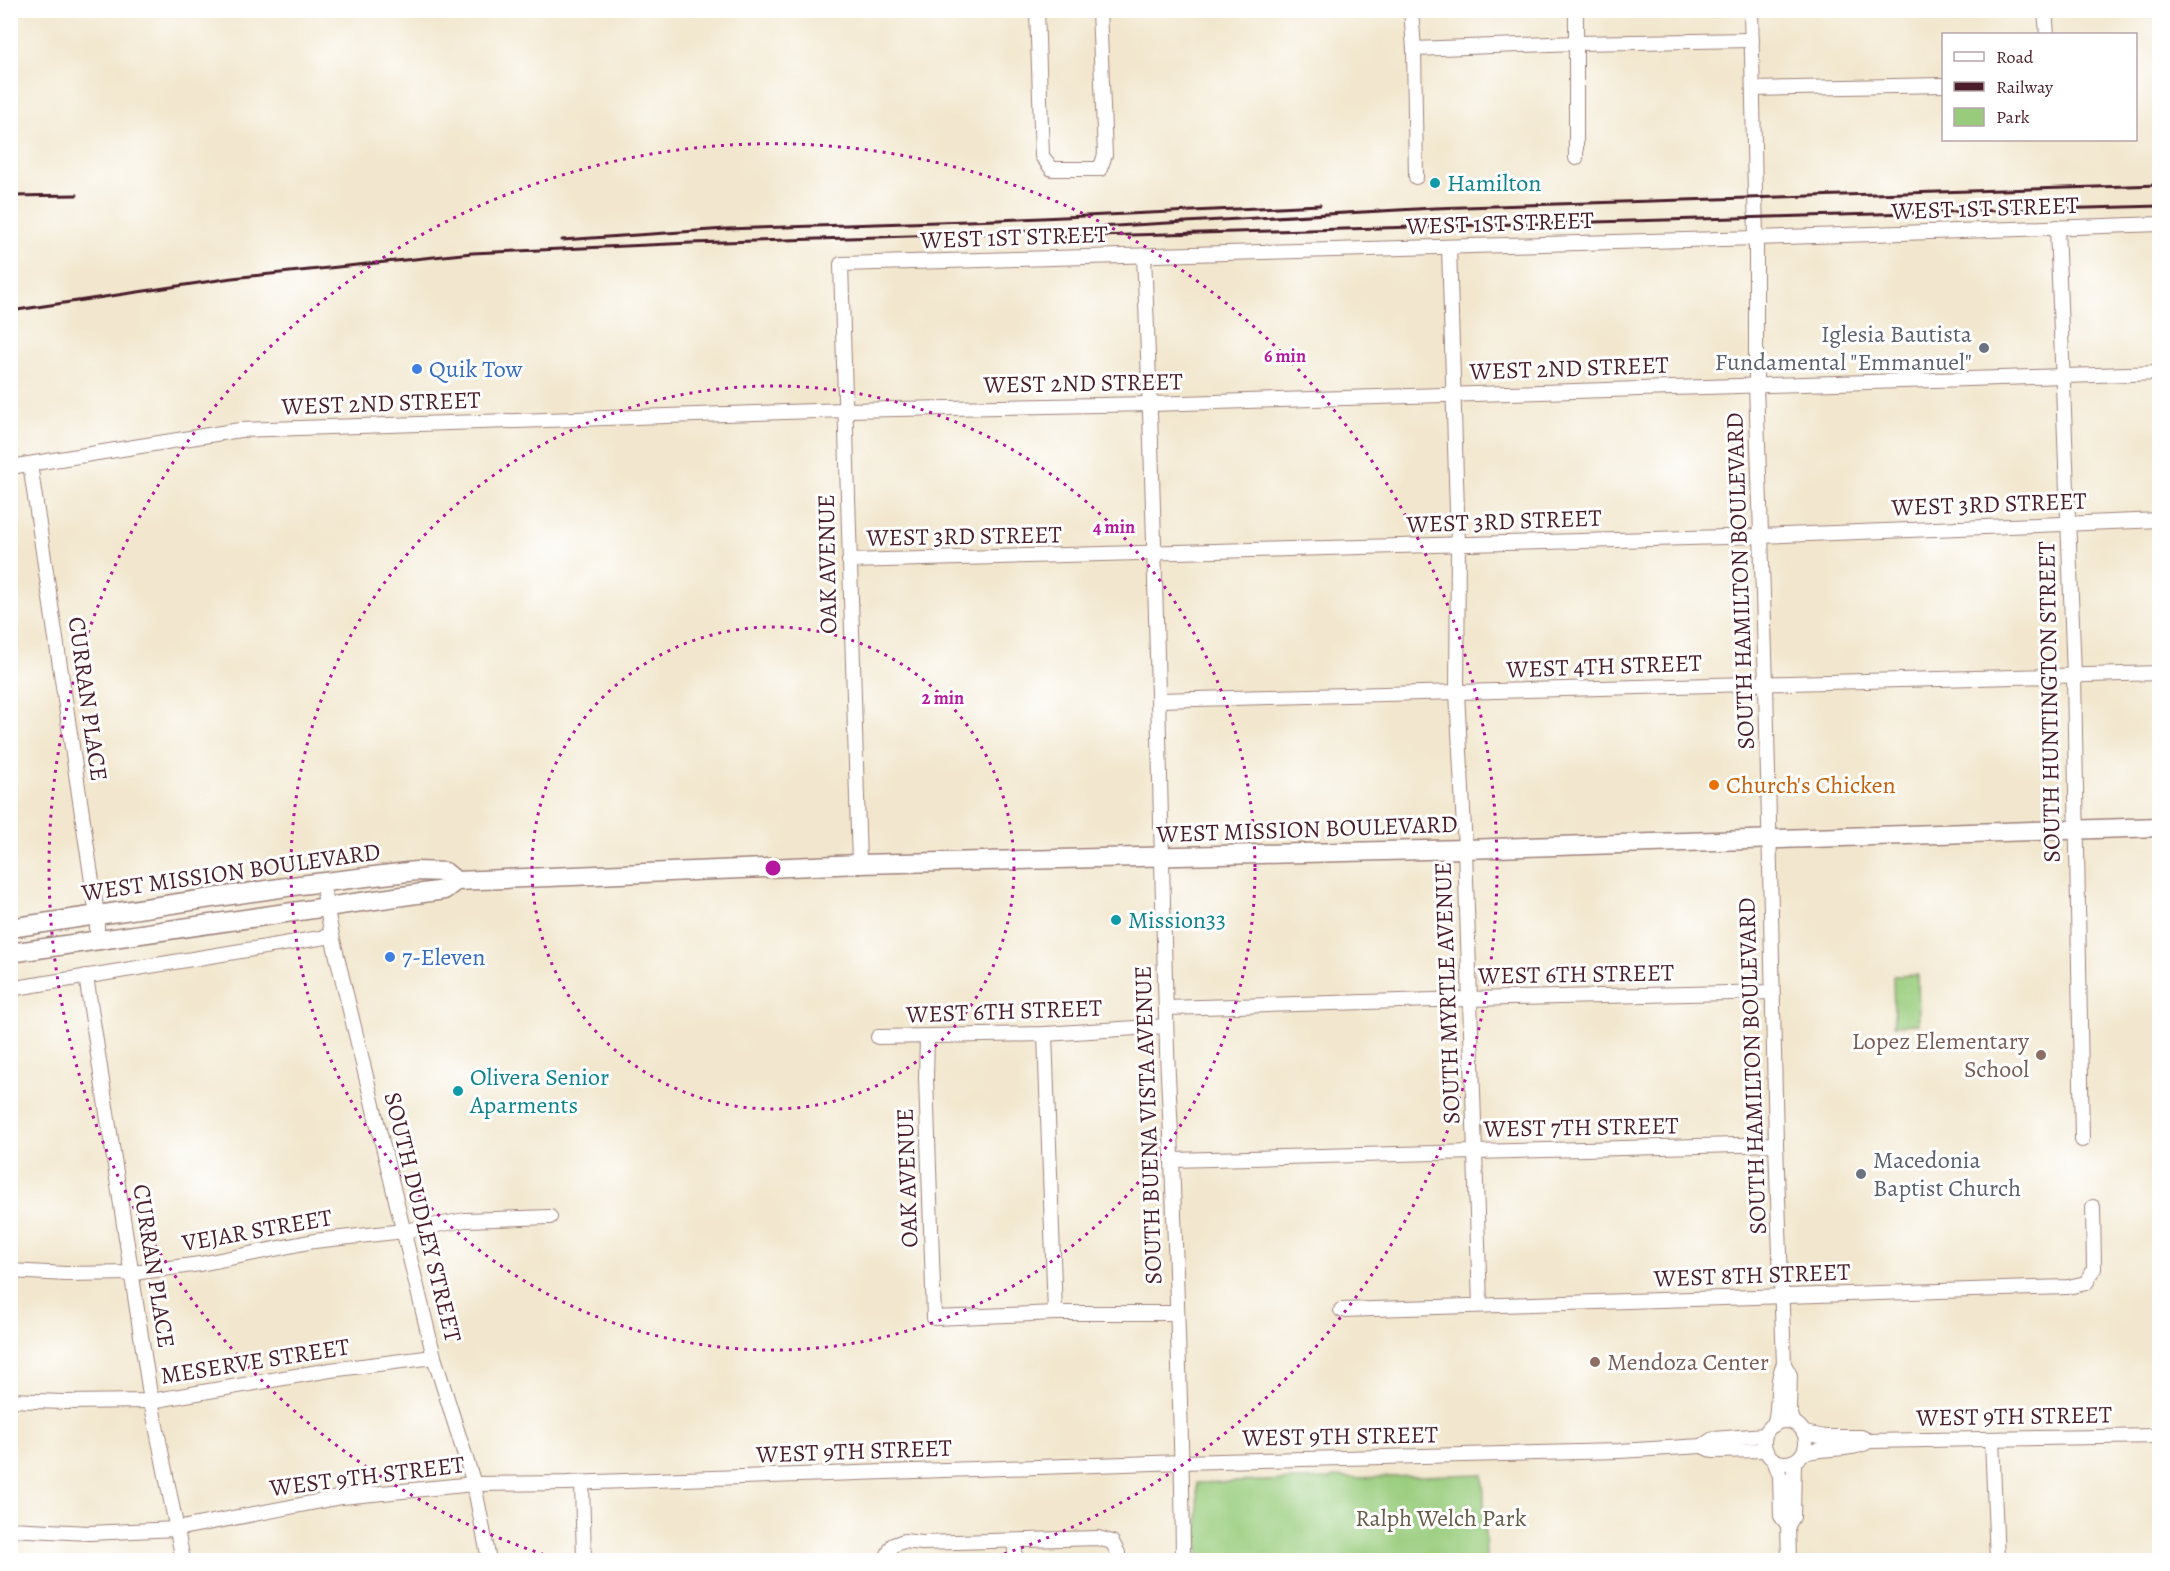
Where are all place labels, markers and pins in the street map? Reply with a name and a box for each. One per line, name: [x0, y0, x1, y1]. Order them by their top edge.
place label: Hamilton: [1447, 167, 1541, 199]
marker: Hamilton: [1428, 176, 1442, 190]
place label: Iglesia Bautista Fundamental "Emmanuel": [1715, 318, 1973, 378]
marker: Iglesia Bautista Fundamental "Emmanuel": [1977, 341, 1991, 355]
place label: Quik Tow: [429, 353, 522, 385]
marker: Quik Tow: [410, 362, 424, 376]
place label: Church's Chicken: [1726, 769, 1896, 801]
marker: Church's Chicken: [1707, 778, 1721, 792]
centre of rings: [763, 858, 783, 878]
place label: Mission33: [1128, 904, 1226, 936]
marker: Mission33: [1109, 913, 1123, 927]
place label: 7-Eleven: [402, 941, 485, 973]
marker: 7-Eleven: [383, 950, 397, 964]
place label: Lopez Elementary School: [1852, 1025, 2029, 1085]
marker: Lopez Elementary School: [2034, 1048, 2048, 1062]
place label: Olivera Senior Aparments: [469, 1061, 609, 1121]
marker: Olivera Senior Aparments: [451, 1084, 465, 1098]
place label: Macedonia Baptist Church: [1873, 1144, 2021, 1204]
marker: Macedonia Baptist Church: [1854, 1167, 1868, 1181]
place label: Mendoza Center: [1607, 1346, 1769, 1378]
marker: Mendoza Center: [1588, 1355, 1602, 1369]

